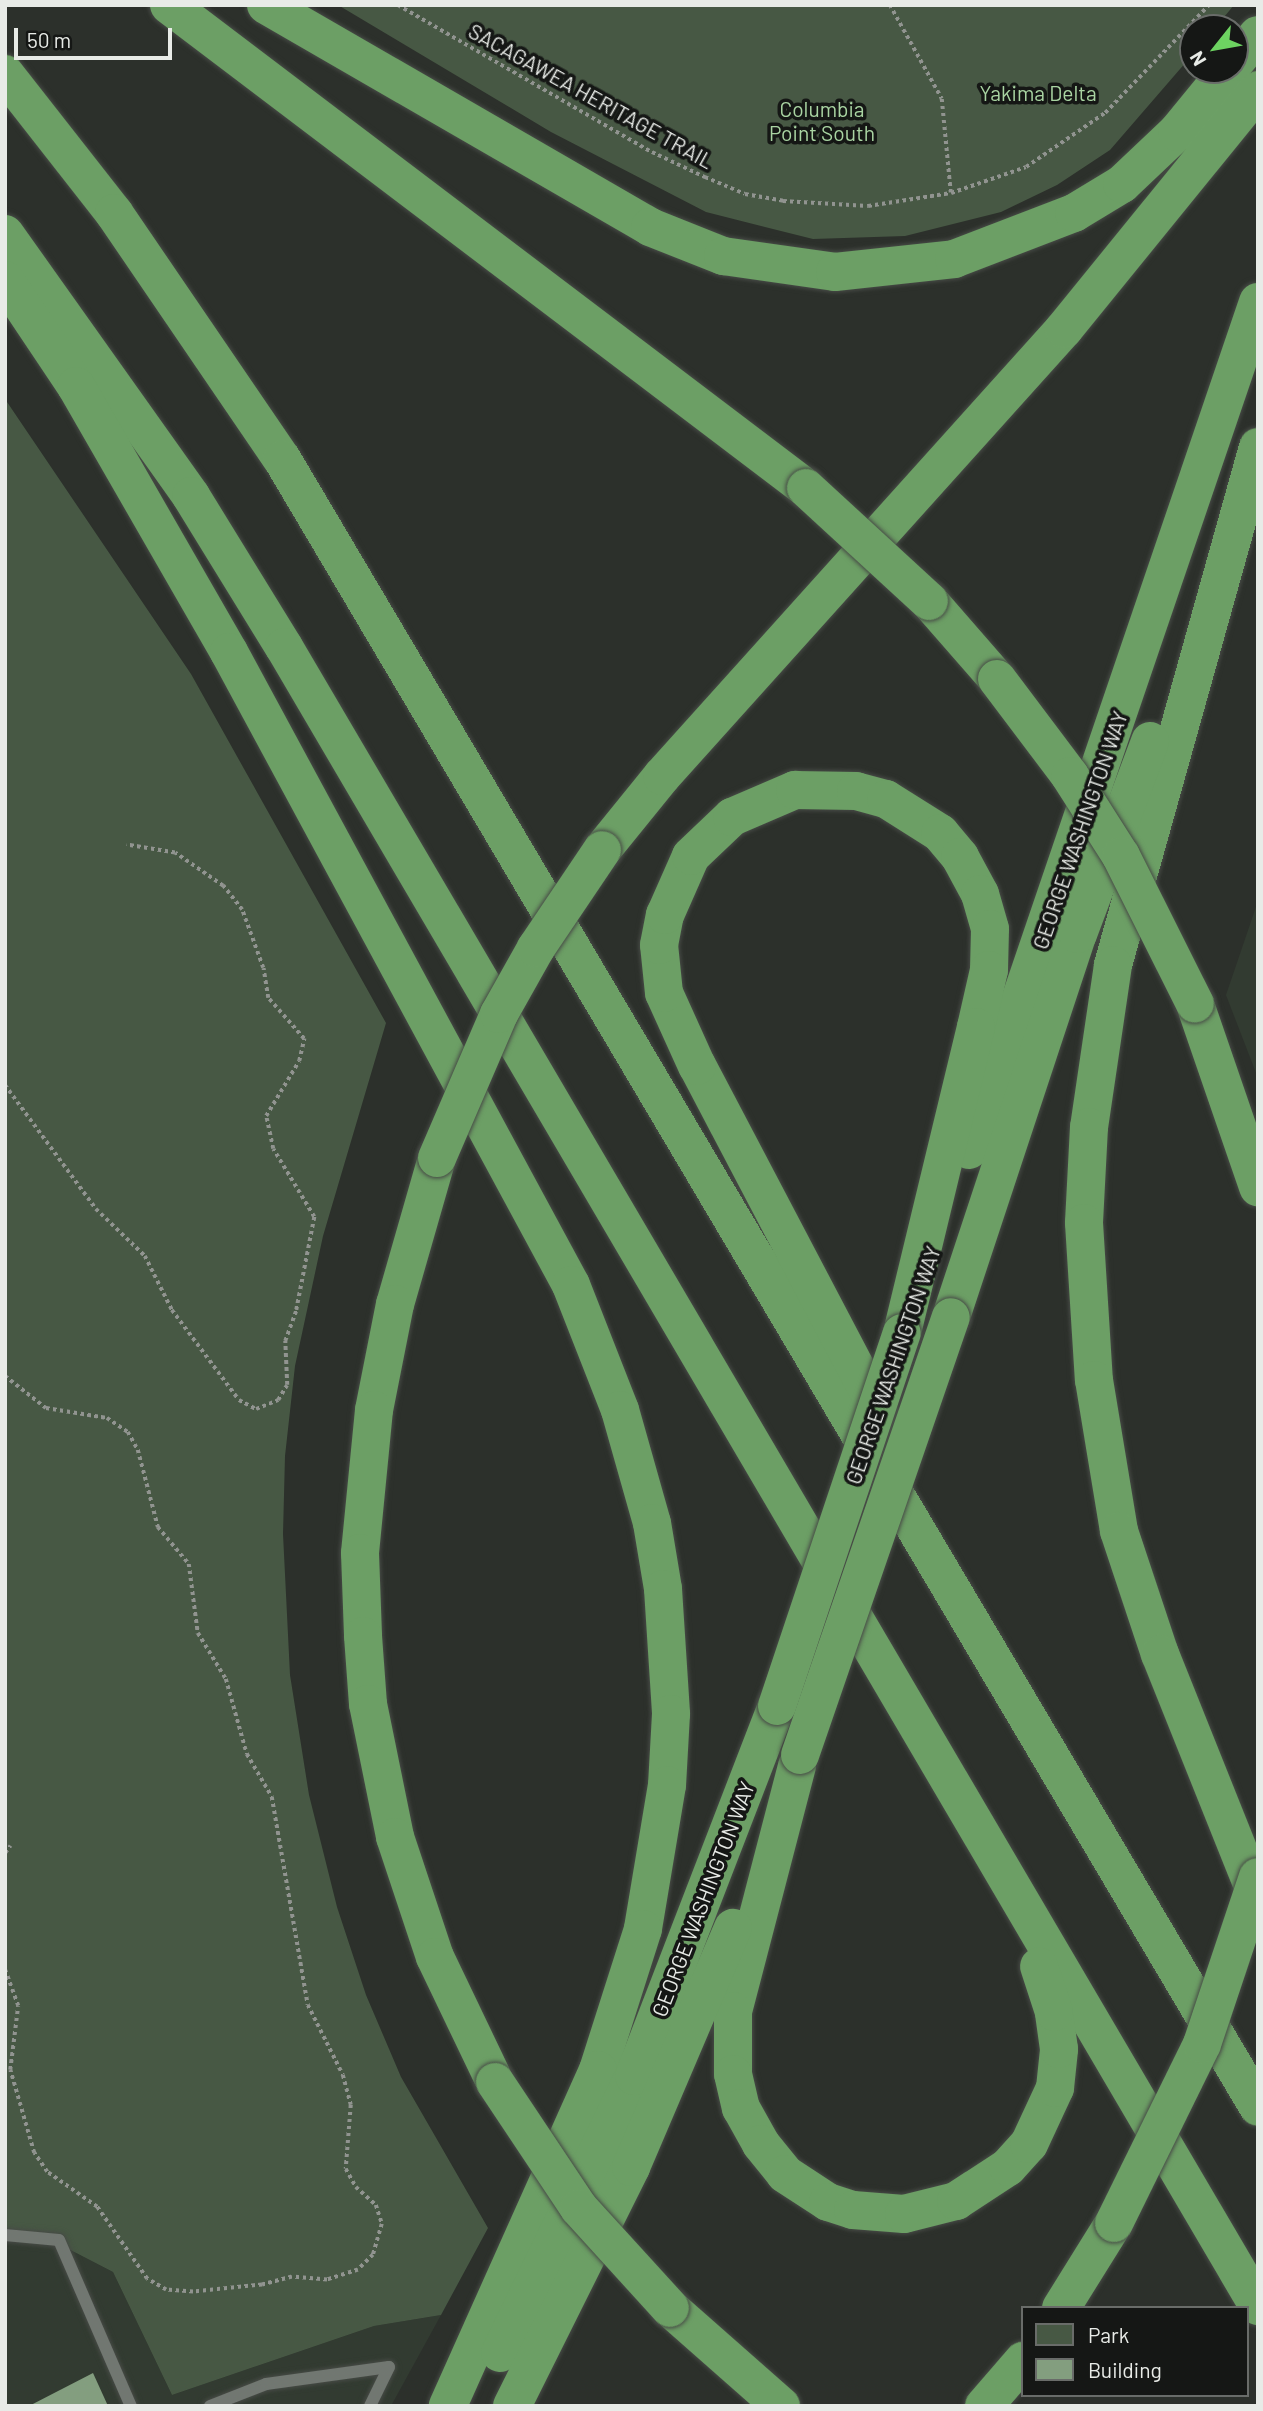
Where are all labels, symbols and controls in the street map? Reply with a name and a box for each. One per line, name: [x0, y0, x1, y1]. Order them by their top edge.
scale bar: [18, 14, 175, 58]
north arrow: [1179, 14, 1249, 84]
street label: SACAGAWEA HERITAGE TRAIL: [464, 18, 718, 174]
text: 50 m: [27, 27, 71, 52]
text: N: [1184, 48, 1210, 70]
park label: Yakima Delta: [979, 80, 1097, 106]
park label: Columbia Point South: [769, 96, 875, 146]
street label: GEORGE WASHINGTON WAY: [1027, 708, 1133, 952]
street label: GEORGE WASHINGTON WAY: [840, 1243, 946, 1487]
street label: GEORGE WASHINGTON WAY: [646, 1778, 760, 2020]
legend: [1021, 2306, 1249, 2397]
text: Park: [1088, 2322, 1129, 2347]
text: Building: [1088, 2357, 1162, 2382]

